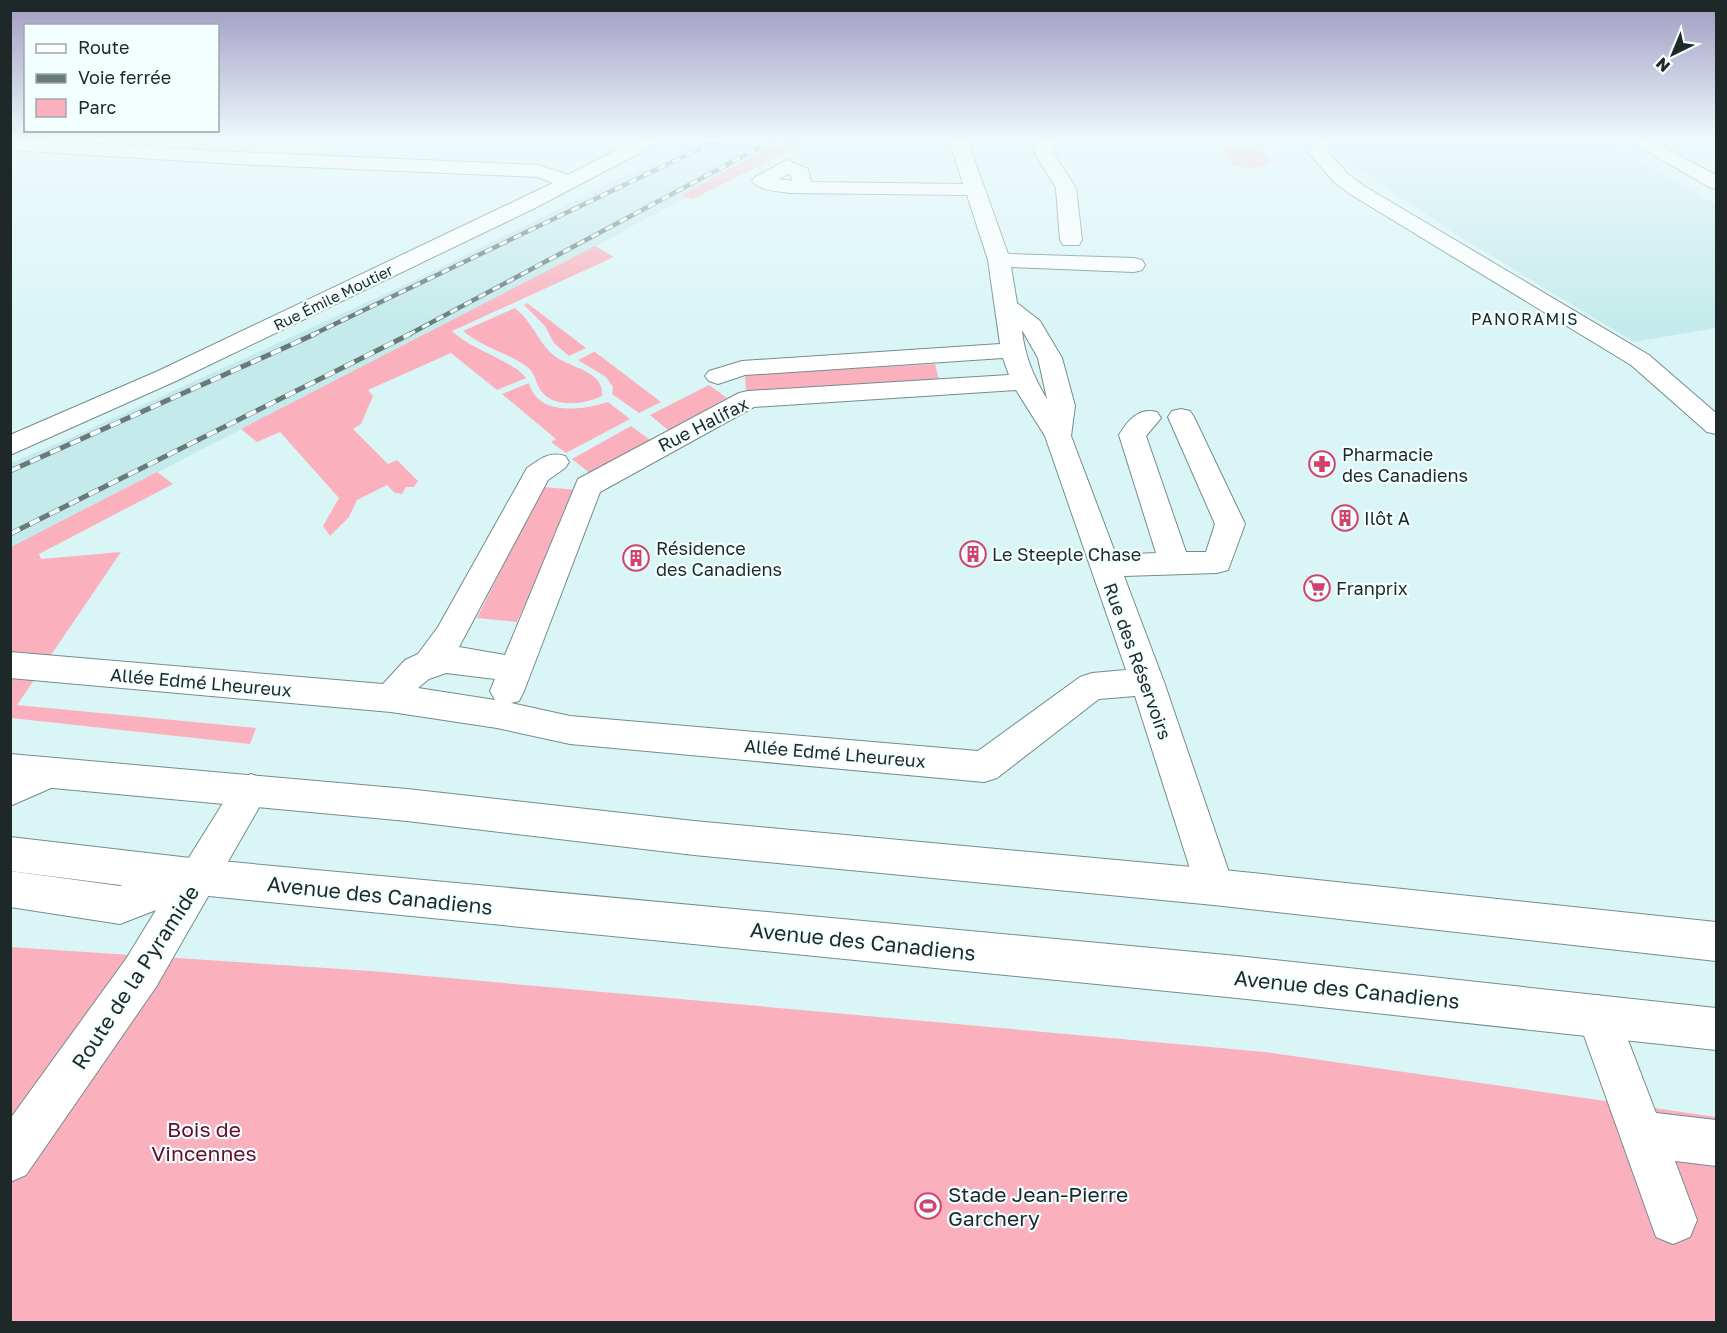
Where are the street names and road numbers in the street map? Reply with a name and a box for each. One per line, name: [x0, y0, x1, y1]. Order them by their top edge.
street label: Rue Émile Moutier: [270, 260, 396, 334]
street label: Rue Halifax: [654, 392, 752, 456]
street label: Rue des Réservoirs: [1099, 580, 1177, 742]
street label: Allée Edmé Lheureux: [109, 663, 293, 701]
street label: Allée Edmé Lheureux: [743, 734, 927, 772]
street label: Avenue des Canadiens: [266, 870, 494, 920]
street label: Route de la Pyramide: [66, 880, 204, 1074]
street label: Avenue des Canadiens: [749, 916, 977, 966]
street label: Avenue des Canadiens: [1233, 964, 1461, 1014]

